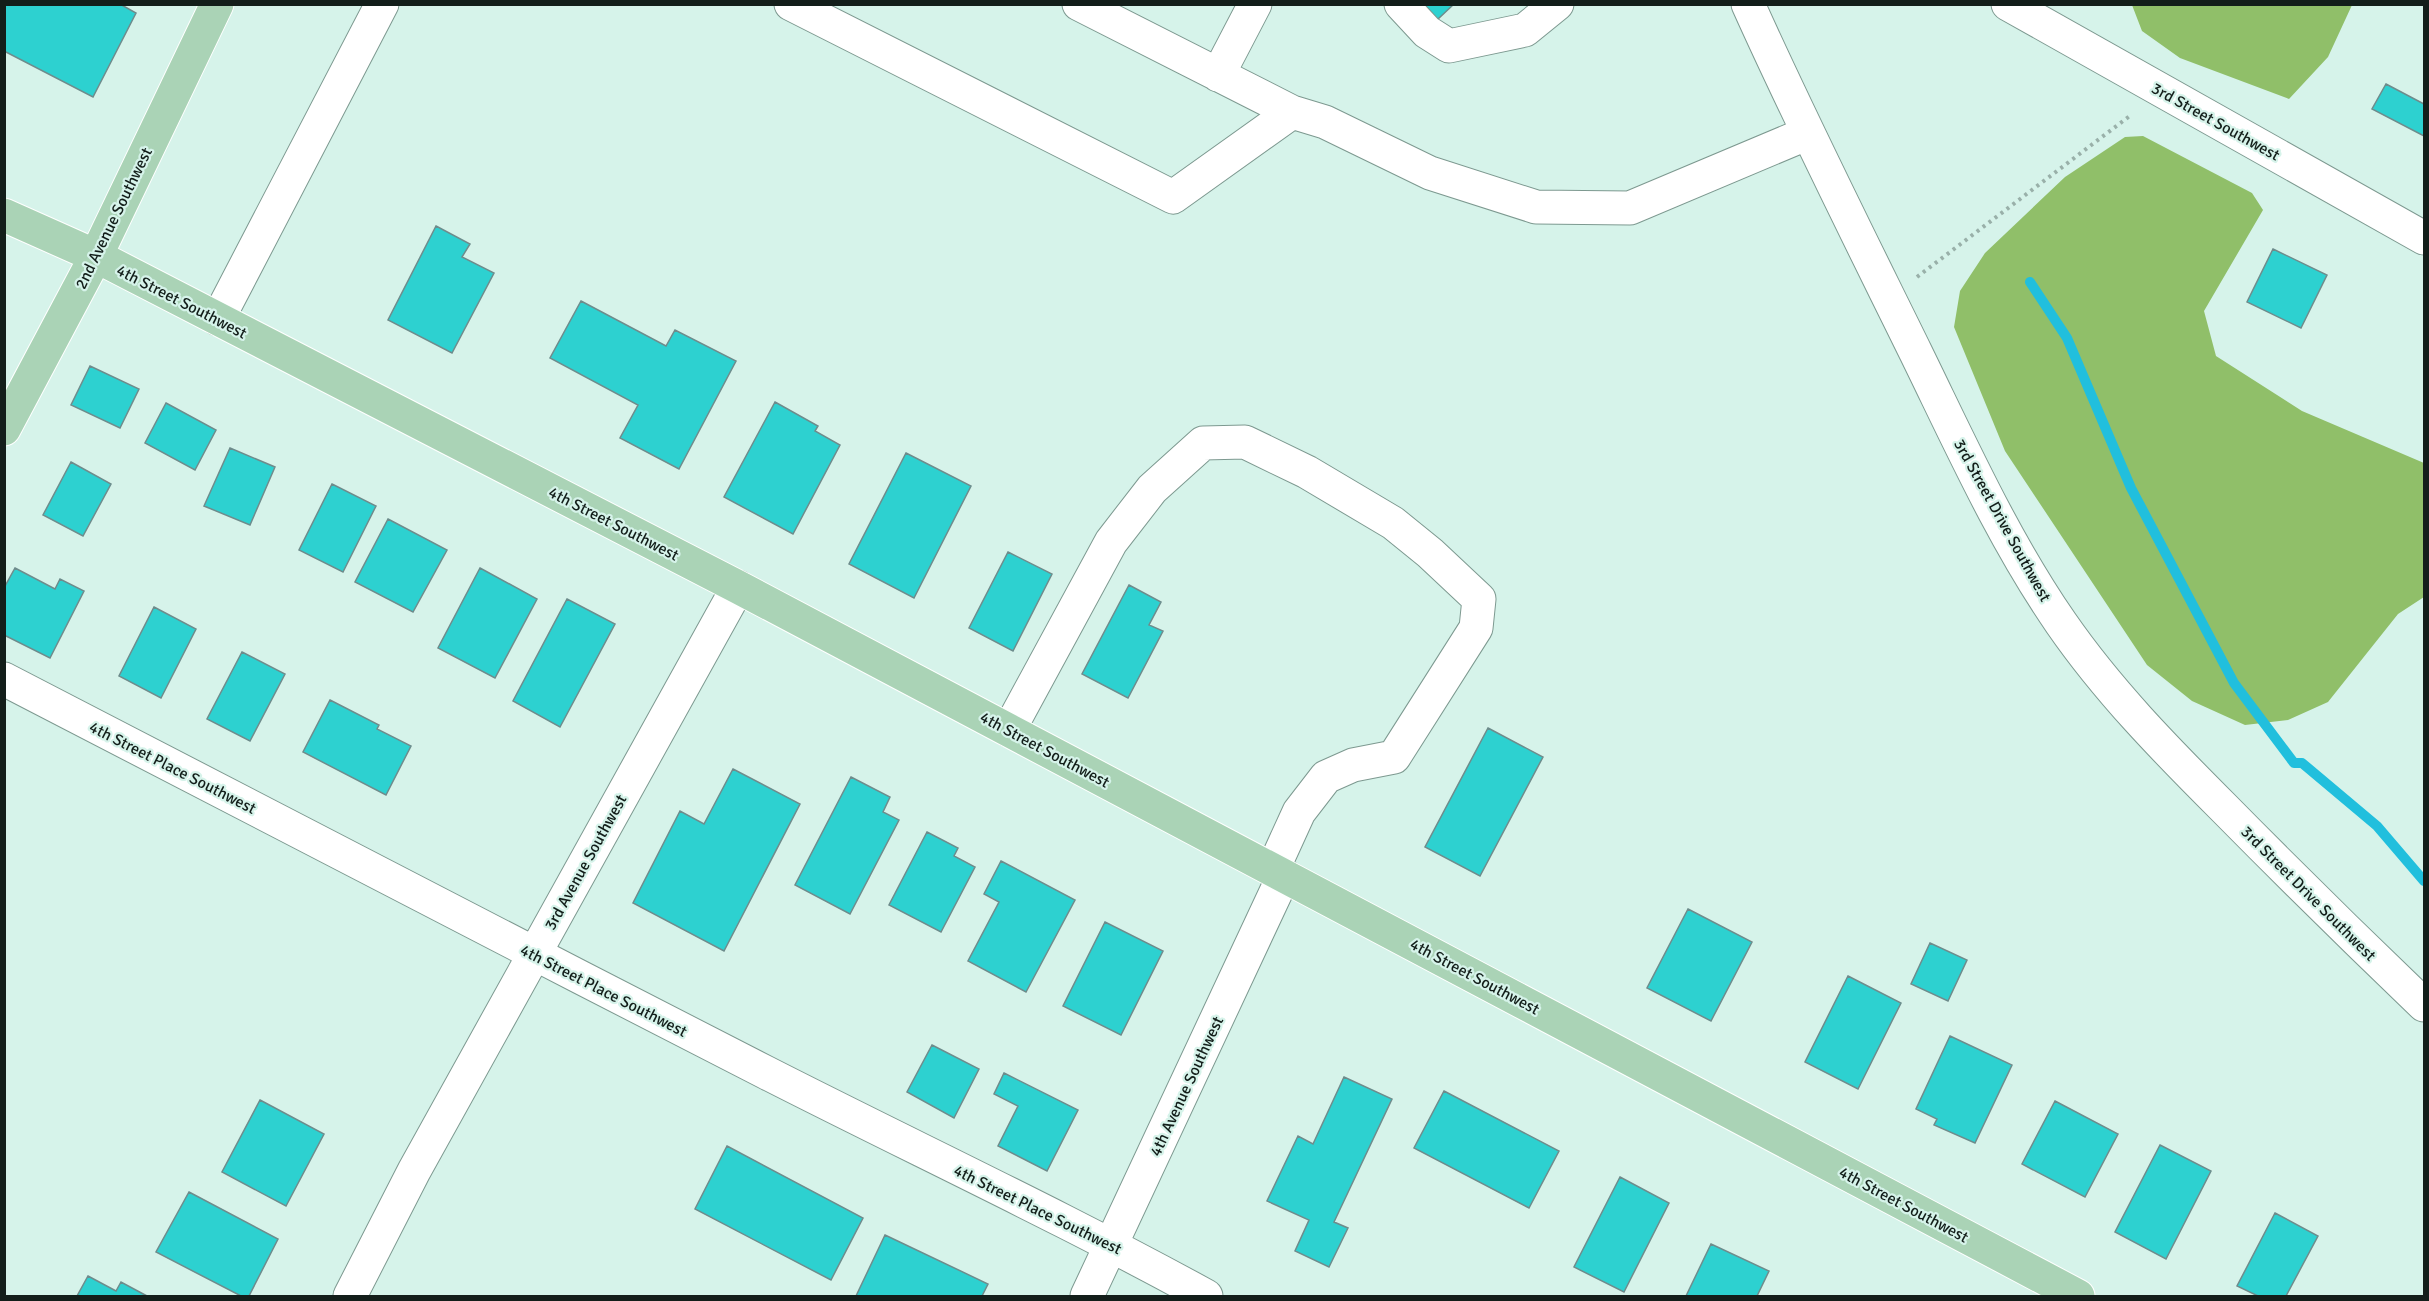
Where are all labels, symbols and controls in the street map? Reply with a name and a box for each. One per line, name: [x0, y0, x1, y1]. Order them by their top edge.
street label: 3rd Street Southwest: [2148, 78, 2283, 166]
street label: 2nd Avenue Southwest: [71, 144, 157, 292]
street label: 4th Street Southwest: [113, 260, 250, 344]
street label: 3rd Street Drive Southwest: [1949, 436, 2055, 606]
street label: 4th Street Southwest: [545, 482, 682, 566]
street label: 4th Street Southwest: [976, 707, 1113, 793]
street label: 4th Street Place Southwest: [86, 717, 260, 819]
street label: 3rd Avenue Southwest: [540, 791, 632, 934]
street label: 3rd Street Drive Southwest: [2237, 822, 2380, 966]
street label: 4th Street Southwest: [1406, 934, 1543, 1020]
street label: 4th Street Place Southwest: [517, 940, 691, 1042]
street label: 4th Avenue Southwest: [1146, 1013, 1228, 1160]
street label: 4th Street Place Southwest: [950, 1160, 1125, 1259]
street label: 4th Street Southwest: [1835, 1162, 1972, 1248]

